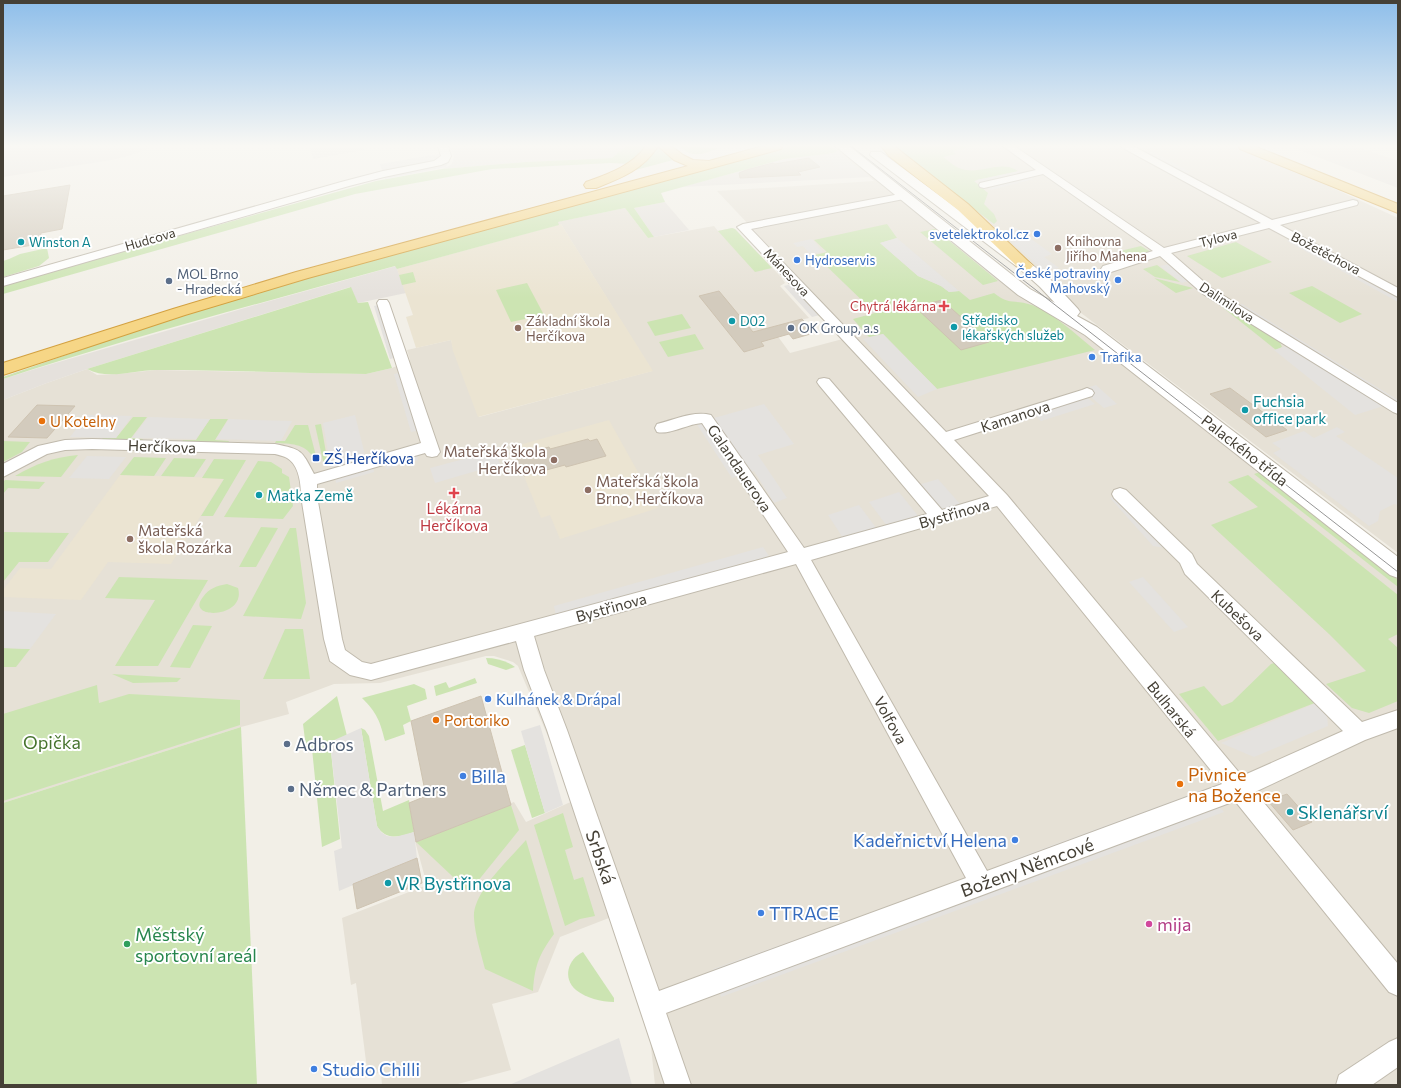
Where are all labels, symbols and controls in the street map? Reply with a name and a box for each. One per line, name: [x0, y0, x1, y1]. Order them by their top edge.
street label: Hudcova: [123, 224, 177, 254]
place label: svetelektrokol.cz: [929, 226, 1029, 242]
street label: Tylova: [1197, 226, 1239, 250]
street label: Božetěchova: [1289, 228, 1363, 278]
marker: svetelektrokol.cz: [1032, 229, 1042, 239]
place label: Knihovna Jiřího Mahena: [1066, 233, 1147, 264]
place label: Winston A: [29, 234, 91, 250]
marker: Winston A: [16, 237, 26, 247]
marker: Knihovna Jiřího Mahena: [1053, 243, 1063, 253]
street label: Mánesova: [761, 245, 813, 299]
place label: Hydroservis: [805, 252, 875, 268]
marker: Hydroservis: [792, 255, 802, 265]
place label: České potraviny Mahovský: [1016, 264, 1110, 296]
place label: MOL Brno - Hradecká: [177, 266, 241, 297]
marker: České potraviny Mahovský: [1113, 275, 1123, 285]
marker: MOL Brno - Hradecká: [164, 276, 174, 286]
street label: Dalimilova: [1197, 278, 1257, 326]
place label: Chytrá lékárna: [850, 298, 936, 314]
marker: Chytrá lékárna: [939, 301, 949, 311]
place label: Středisko lékařských služeb: [962, 312, 1065, 343]
place label: Základní škola Herčíkova: [526, 313, 610, 344]
place label: D02: [740, 313, 765, 329]
marker: D02: [727, 316, 737, 326]
place label: OK Group, a.s: [799, 320, 879, 336]
marker: Středisko lékařských služeb: [949, 322, 959, 332]
marker: Základní škola Herčíkova: [513, 323, 523, 333]
marker: OK Group, a.s: [786, 323, 796, 333]
place label: Trafika: [1100, 349, 1141, 365]
marker: Trafika: [1087, 352, 1097, 362]
place label: Fuchsia office park: [1253, 392, 1326, 427]
street label: Kamanova: [978, 396, 1052, 436]
marker: Fuchsia office park: [1240, 405, 1250, 415]
street label: Palackého třída: [1198, 411, 1292, 489]
place label: U Kotelny: [50, 412, 116, 430]
marker: U Kotelny: [37, 416, 47, 426]
street label: Galandauerova: [704, 421, 776, 515]
street label: Herčíkova: [128, 436, 196, 456]
place label: Mateřská škola Herčíkova: [443, 442, 546, 477]
place label: ZŠ Herčíkova: [324, 448, 414, 467]
marker: ZŠ Herčíkova: [311, 453, 321, 463]
marker: Mateřská škola Herčíkova: [549, 455, 559, 465]
place label: Mateřská škola Brno, Herčíkova: [596, 472, 703, 507]
marker: Mateřská škola Brno, Herčíkova: [583, 485, 593, 495]
place label: Matka Země: [267, 486, 353, 504]
marker: Lékárna Herčíkova: [449, 488, 459, 498]
marker: Matka Země: [254, 490, 264, 500]
street label: Bystřinova: [917, 494, 991, 532]
place label: Lékárna Herčíkova: [420, 499, 488, 534]
place label: Mateřská škola Rozárka: [138, 521, 232, 556]
marker: Mateřská škola Rozárka: [125, 534, 135, 544]
street label: Kubešova: [1208, 586, 1268, 644]
street label: Bystřinova: [574, 589, 648, 625]
street label: Bulharská: [1144, 677, 1200, 741]
place label: Kulhánek & Drápal: [496, 690, 621, 708]
street label: Volfova: [871, 693, 911, 747]
marker: Kulhánek & Drápal: [483, 694, 493, 704]
place label: Portoriko: [444, 711, 510, 729]
marker: Portoriko: [431, 715, 441, 725]
park label: Opička: [23, 731, 81, 753]
place label: Adbros: [295, 733, 354, 755]
marker: Adbros: [282, 739, 292, 749]
place label: Pivnice na Božence: [1188, 763, 1281, 806]
place label: Billa: [471, 765, 506, 787]
marker: Billa: [458, 771, 468, 781]
place label: Němec & Partners: [299, 778, 446, 800]
marker: Pivnice na Božence: [1175, 779, 1185, 789]
marker: Němec & Partners: [286, 784, 296, 794]
place label: Sklenářsrví: [1298, 801, 1390, 823]
marker: Sklenářsrví: [1285, 807, 1295, 817]
street label: Srbská: [582, 827, 620, 887]
place label: Kadeřnictví Helena: [853, 829, 1007, 851]
street label: Boženy Němcové: [957, 833, 1097, 901]
marker: Kadeřnictví Helena: [1010, 835, 1020, 845]
place label: VR Bystřinova: [396, 872, 511, 894]
marker: VR Bystřinova: [383, 878, 393, 888]
place label: TTRACE: [769, 902, 839, 924]
marker: TTRACE: [756, 908, 766, 918]
place label: mija: [1157, 913, 1191, 935]
marker: mija: [1144, 919, 1154, 929]
place label: Městský sportovní areál: [135, 923, 257, 966]
marker: Městský sportovní areál: [122, 939, 132, 949]
place label: Studio Chilli: [322, 1058, 420, 1080]
marker: Studio Chilli: [309, 1064, 319, 1074]

